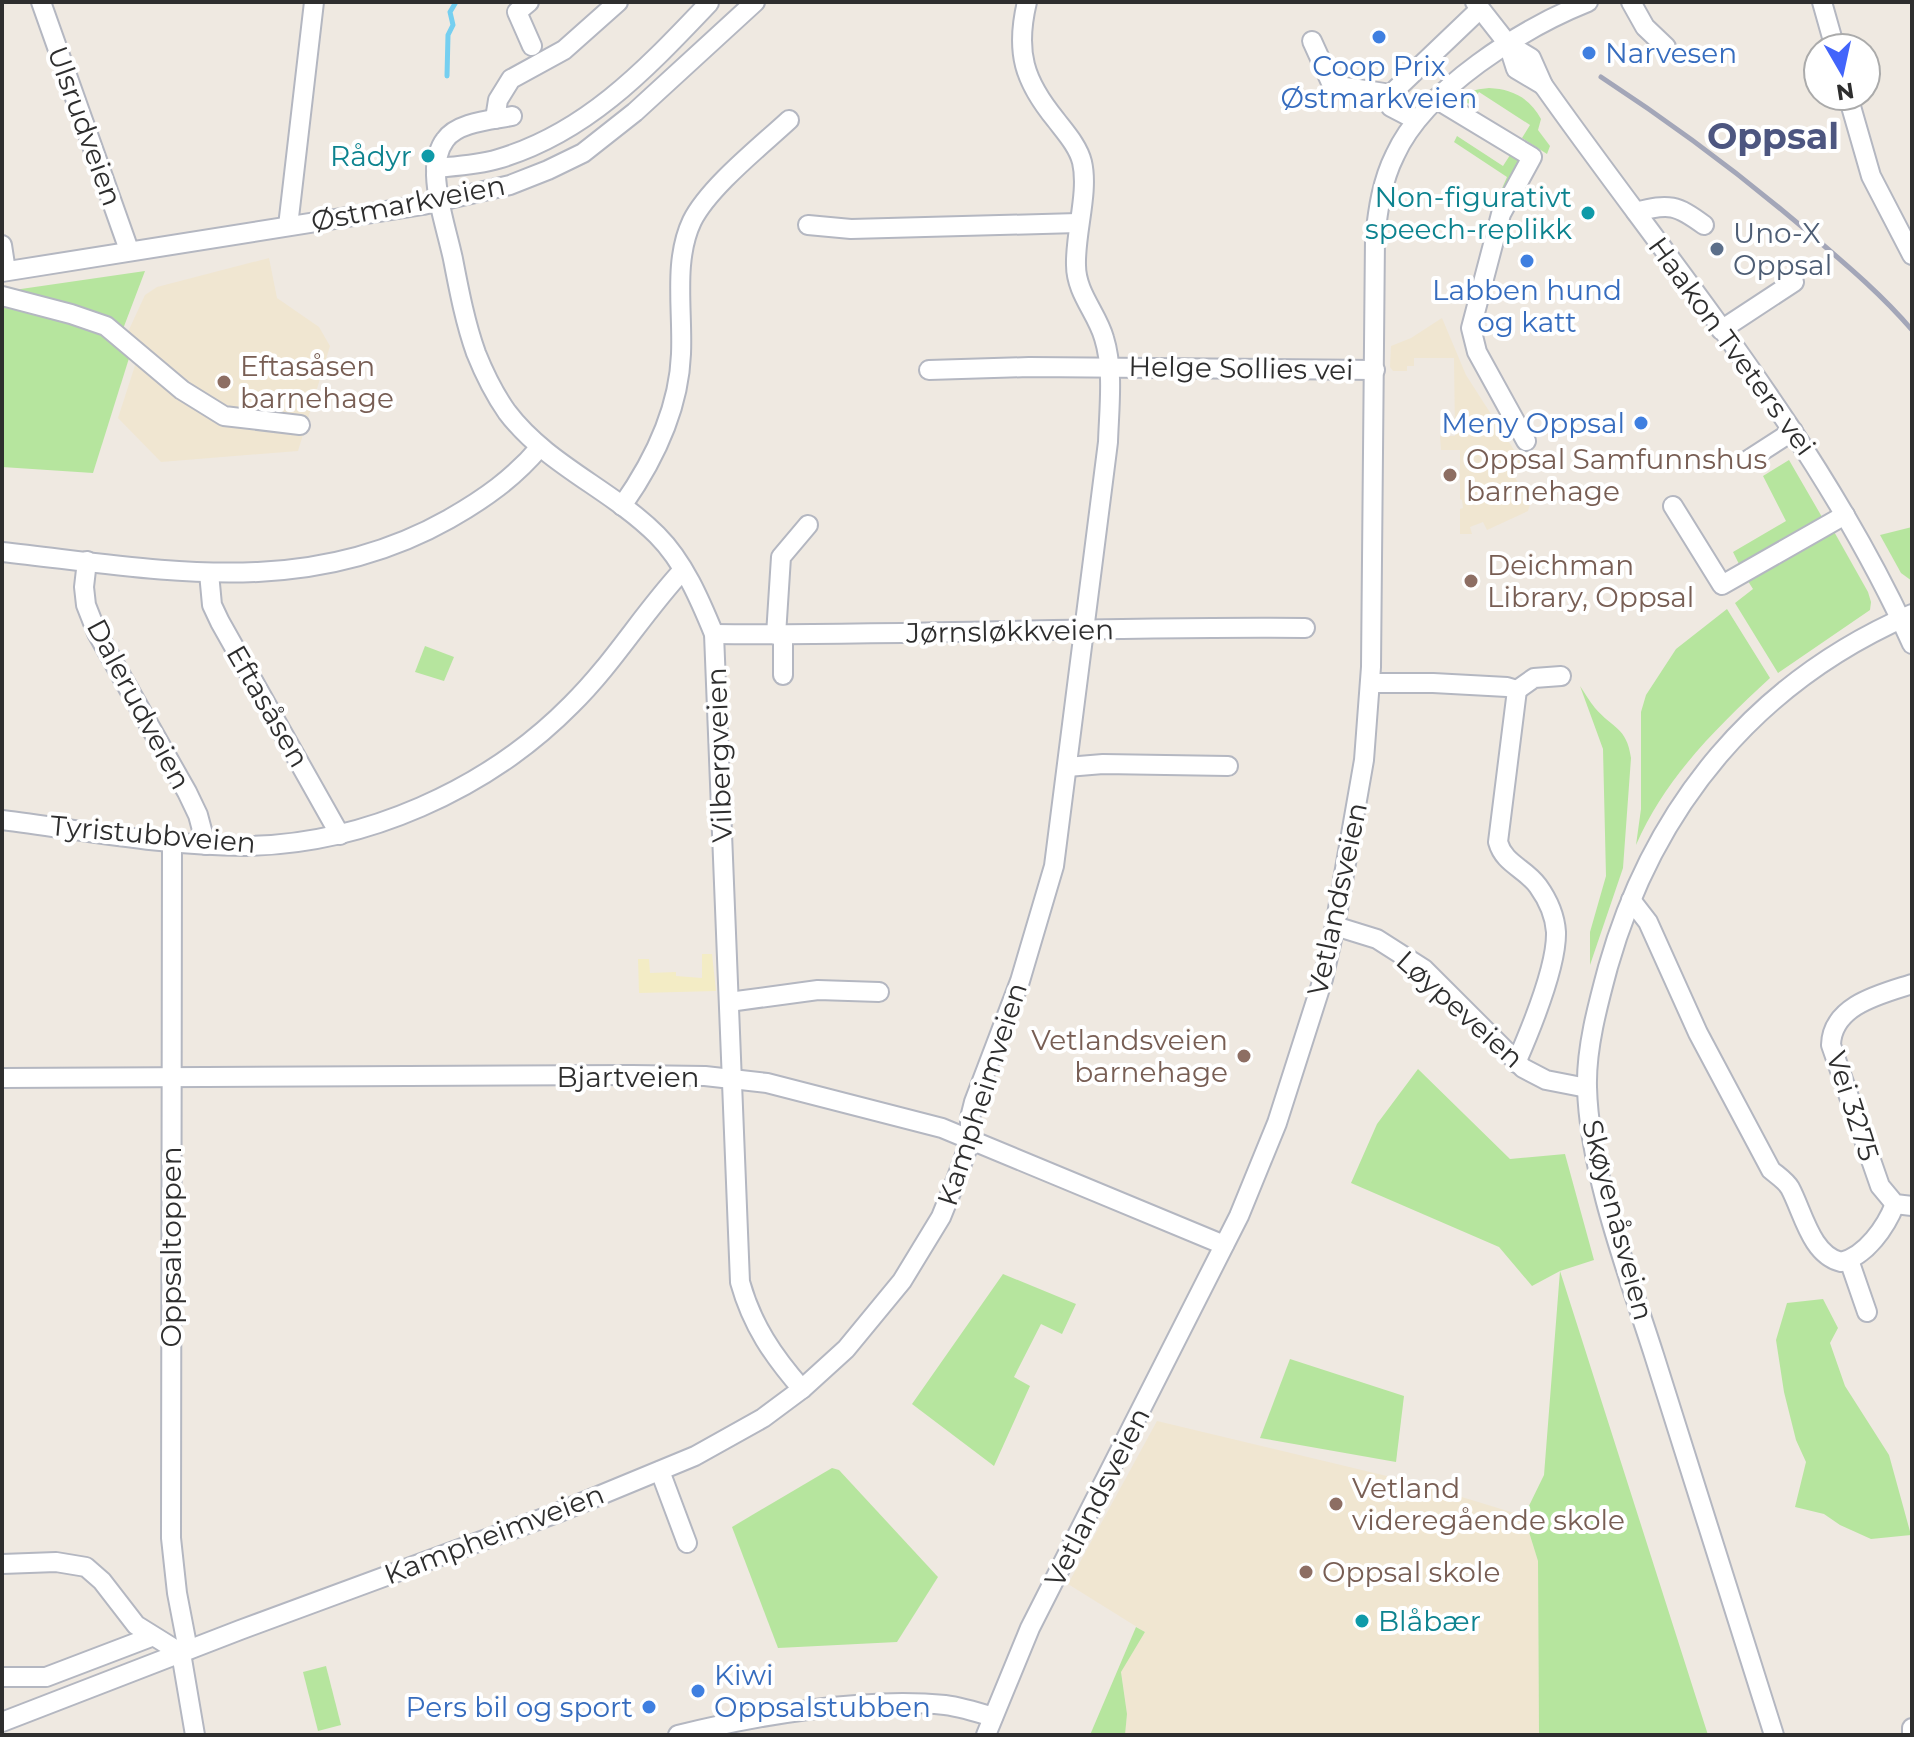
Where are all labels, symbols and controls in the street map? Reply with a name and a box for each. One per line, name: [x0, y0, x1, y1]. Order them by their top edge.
marker: Coop Prix Østmarkveien: [1370, 28, 1388, 46]
north arrow: [1802, 32, 1882, 112]
place label: Narvesen: [1605, 36, 1737, 70]
street label: Ulsrudveien: [40, 42, 130, 210]
marker: Narvesen: [1580, 44, 1598, 62]
place label: Coop Prix Østmarkveien: [1281, 49, 1477, 115]
text: N: [1834, 77, 1856, 106]
district label: Oppsal: [1707, 114, 1839, 158]
place label: Rådyr: [330, 139, 412, 173]
marker: Rådyr: [419, 147, 437, 165]
street label: Østmarkveien: [308, 168, 508, 238]
place label: Non-figurativt speech-replikk: [1365, 180, 1572, 246]
marker: Non-figurativt speech-replikk: [1579, 204, 1597, 222]
place label: Uno-X Oppsal: [1733, 216, 1832, 282]
street label: Haakon Tveters vei: [1641, 230, 1823, 462]
marker: Uno-X Oppsal: [1708, 240, 1726, 258]
marker: Labben hund og katt: [1518, 252, 1536, 270]
place label: Labben hund og katt: [1432, 273, 1622, 339]
place label: Eftasåsen barnehage: [240, 349, 394, 415]
street label: Helge Sollies vei: [1128, 349, 1354, 387]
marker: Eftasåsen barnehage: [215, 373, 233, 391]
place label: Meny Oppsal: [1441, 406, 1625, 440]
marker: Meny Oppsal: [1632, 414, 1650, 432]
place label: Oppsal Samfunnshus barnehage: [1466, 442, 1767, 508]
marker: Oppsal Samfunnshus barnehage: [1441, 466, 1459, 484]
place label: Deichman Library, Oppsal: [1487, 548, 1694, 614]
marker: Deichman Library, Oppsal: [1462, 572, 1480, 590]
street label: Jørnsløkkveien: [905, 612, 1114, 650]
street label: Dalerudveien: [80, 613, 198, 795]
street label: Eftasåsen: [219, 639, 317, 773]
street label: Vilbergveien: [699, 667, 739, 843]
street label: Vetlandsveien: [1300, 799, 1374, 999]
street label: Tyristubbveien: [49, 808, 257, 860]
street label: Løypeveien: [1389, 943, 1531, 1075]
street label: Kampheimveien: [930, 978, 1034, 1210]
place label: Vetlandsveien barnehage: [1031, 1023, 1228, 1089]
marker: Vetlandsveien barnehage: [1235, 1047, 1253, 1065]
street label: Vei 3275: [1819, 1047, 1887, 1165]
street label: Bjartveien: [556, 1060, 700, 1094]
street label: Skøyenåsveien: [1575, 1116, 1661, 1324]
street label: Oppsaltoppen: [154, 1146, 188, 1348]
street label: Vetlandsveien: [1037, 1402, 1157, 1592]
place label: Vetland videregående skole: [1352, 1471, 1625, 1537]
street label: Kampheimveien: [379, 1476, 609, 1592]
marker: Vetland videregående skole: [1327, 1495, 1345, 1513]
place label: Oppsal skole: [1322, 1555, 1500, 1589]
marker: Oppsal skole: [1297, 1563, 1315, 1581]
place label: Blåbær: [1378, 1604, 1481, 1638]
marker: Blåbær: [1353, 1612, 1371, 1630]
place label: Kiwi Oppsalstubben: [714, 1658, 931, 1724]
marker: Kiwi Oppsalstubben: [689, 1682, 707, 1700]
place label: Pers bil og sport: [405, 1690, 633, 1724]
marker: Pers bil og sport: [640, 1698, 658, 1716]

